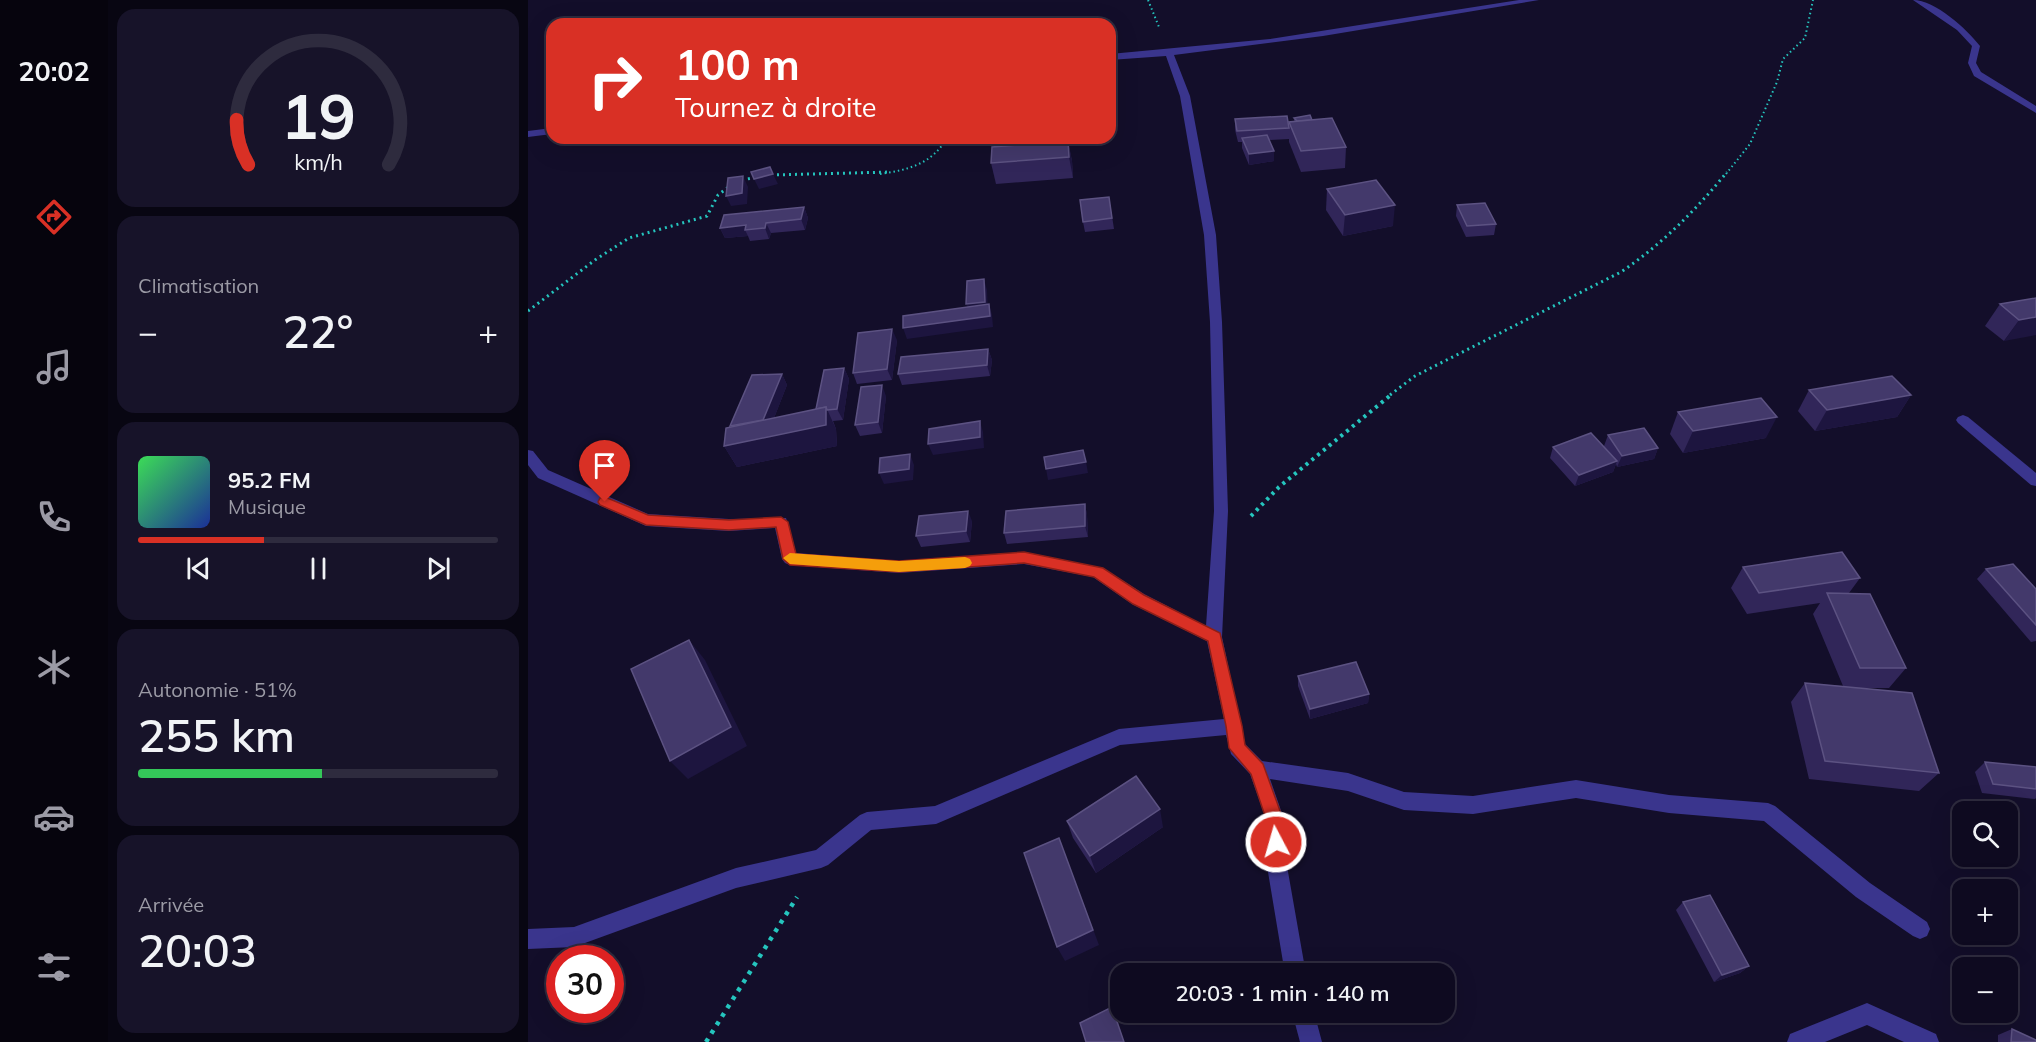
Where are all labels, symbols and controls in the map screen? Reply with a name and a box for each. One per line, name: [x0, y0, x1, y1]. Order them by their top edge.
text: 100 m: [675, 38, 800, 91]
icon: right: [576, 42, 654, 120]
text: 20:02: [18, 54, 90, 88]
text: 19: [281, 76, 355, 155]
text: Tournez à droite: [675, 90, 876, 124]
text: km/h: [294, 148, 342, 175]
icon: directions: [33, 196, 75, 238]
text: Climatisation: [138, 273, 259, 298]
text: 22°: [283, 303, 353, 359]
text: −: [138, 311, 158, 352]
text: +: [478, 311, 498, 352]
icon: music: [33, 346, 75, 388]
pin: [579, 440, 630, 502]
icon: arrive: [588, 449, 621, 482]
text: 95.2 FM: [228, 466, 311, 494]
text: Musique: [228, 494, 306, 519]
icon: phone: [33, 496, 75, 538]
icon: previous: [182, 552, 215, 585]
icon: pause: [302, 552, 335, 585]
icon: next: [422, 552, 455, 585]
icon: climate: [33, 646, 75, 688]
text: Autonomie · 51%: [138, 677, 297, 702]
text: 255 km: [138, 707, 295, 763]
icon: car: [33, 796, 75, 838]
map controls: [1952, 801, 2018, 1023]
button: search: [1952, 801, 2018, 867]
position arrow: [1244, 810, 1308, 874]
button: +: [1952, 879, 2018, 945]
text: Arrivée: [138, 892, 204, 917]
text: 20:03: [138, 922, 257, 978]
speed limit sign: 30: [546, 945, 624, 1023]
icon: filters: [33, 946, 75, 988]
button: −: [1952, 957, 2018, 1023]
text: 20:03 · 1 min · 140 m: [1175, 979, 1390, 1007]

